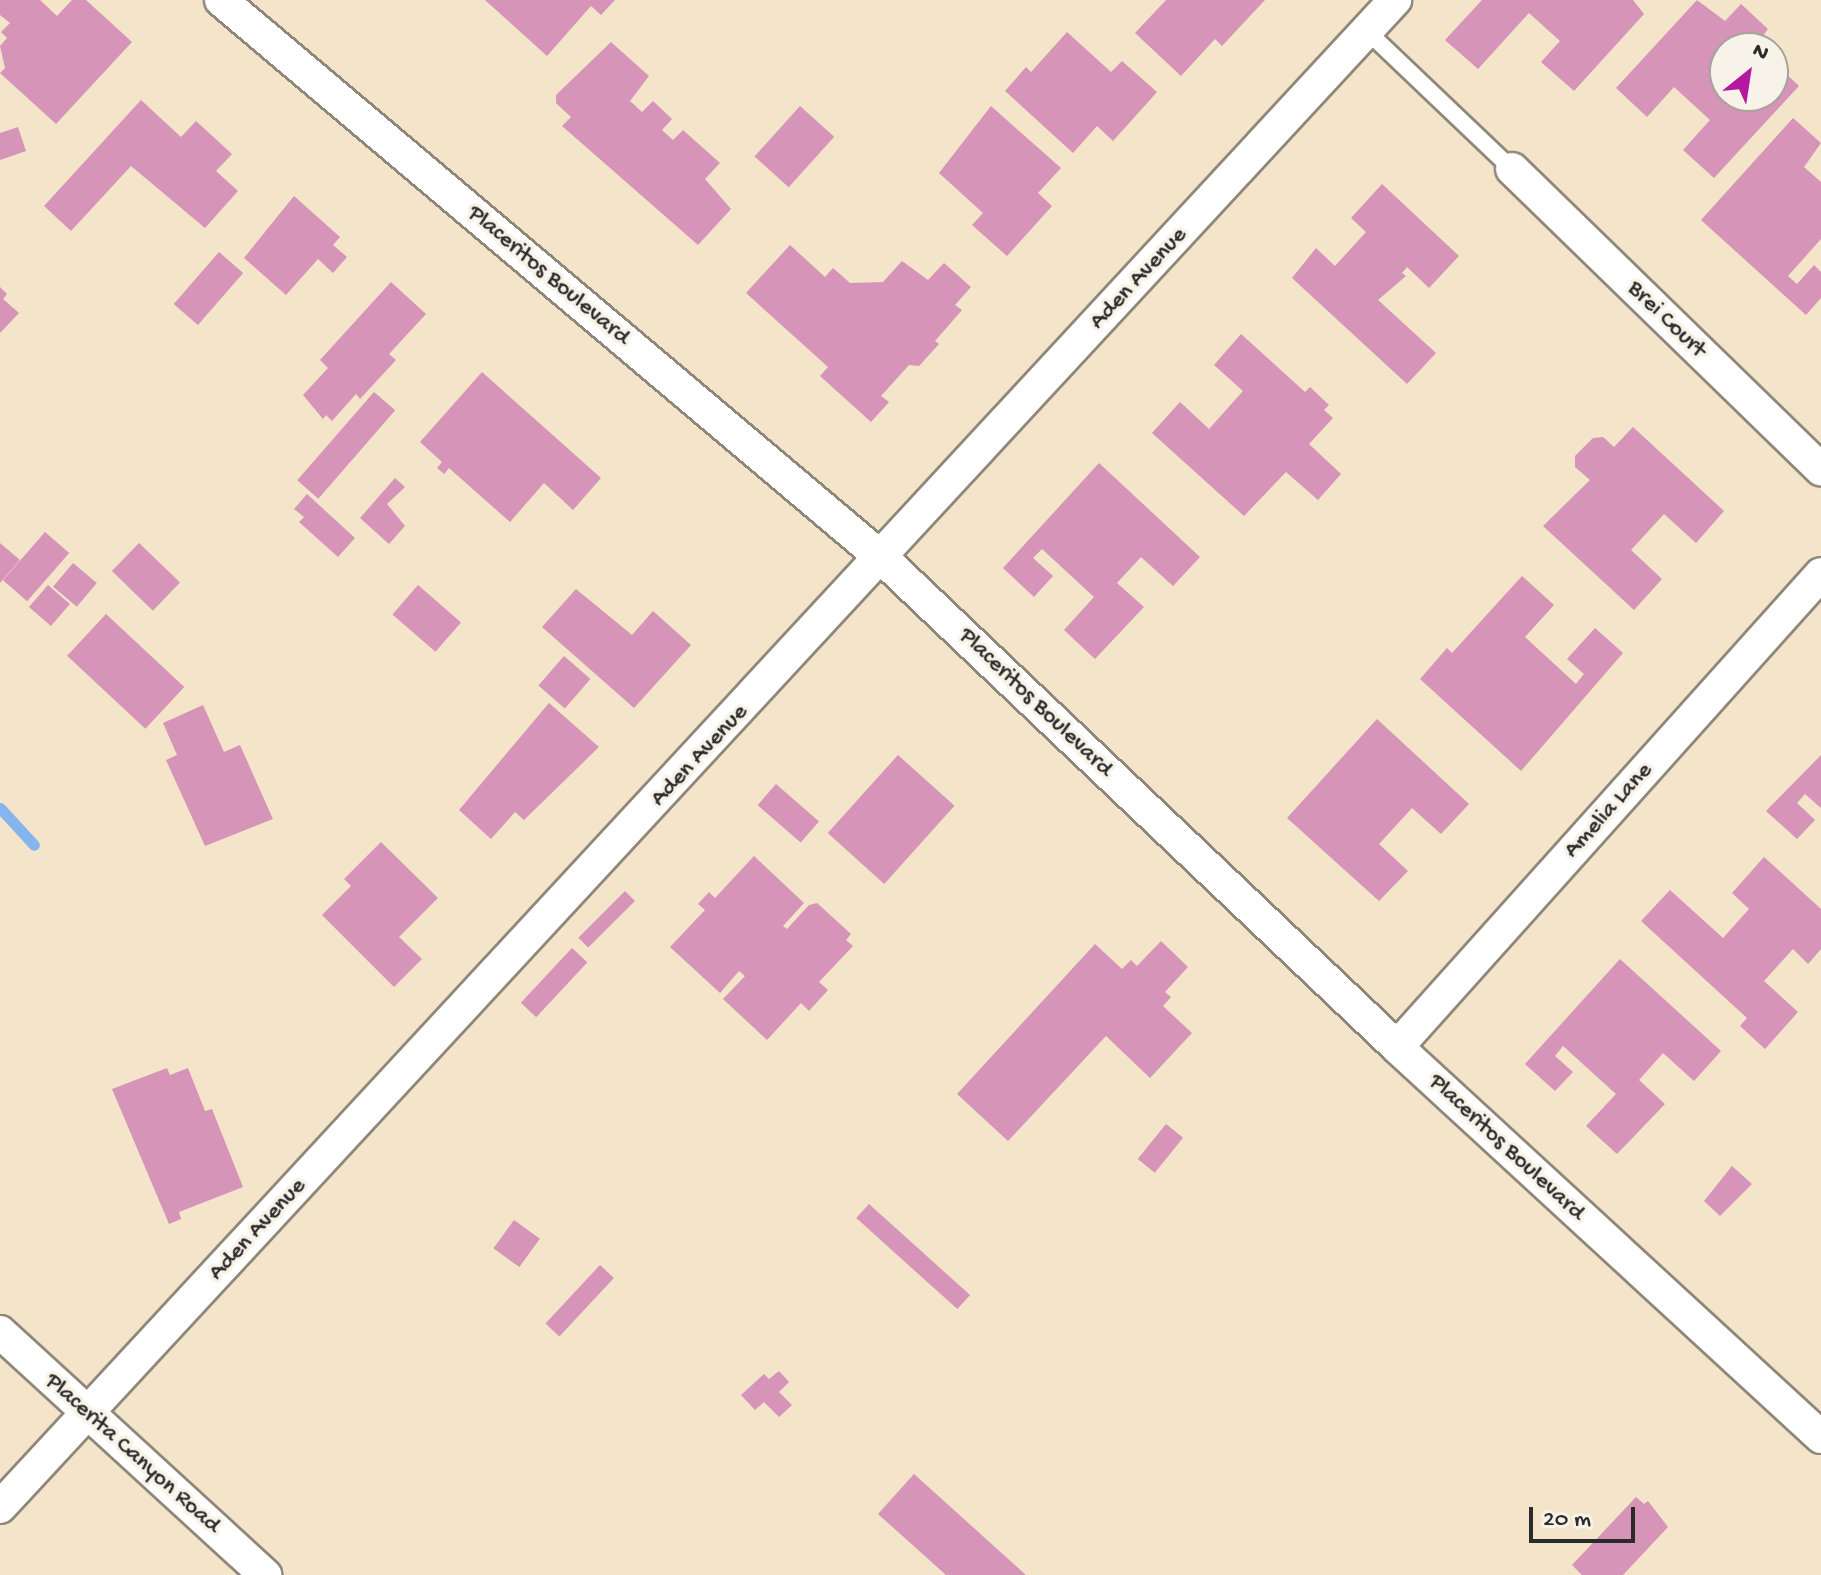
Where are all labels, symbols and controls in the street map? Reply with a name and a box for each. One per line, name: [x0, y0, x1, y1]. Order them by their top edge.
north arrow: [1709, 32, 1789, 112]
text: N: [1747, 38, 1773, 68]
street label: Placeritos Boulevard: [461, 200, 635, 352]
street label: Aden Avenue: [1084, 222, 1194, 336]
street label: Brei Court: [1620, 275, 1712, 365]
street label: Placeritos Boulevard: [952, 622, 1118, 784]
street label: Aden Avenue: [645, 699, 755, 813]
street label: Amelia Lane: [1558, 757, 1660, 865]
street label: Placeritos Boulevard: [1422, 1068, 1590, 1228]
street label: Aden Avenue: [203, 1173, 313, 1287]
street label: Placerita Canyon Road: [38, 1368, 226, 1540]
scale bar: [1533, 1491, 1639, 1541]
text: 20 m: [1543, 1506, 1591, 1535]

